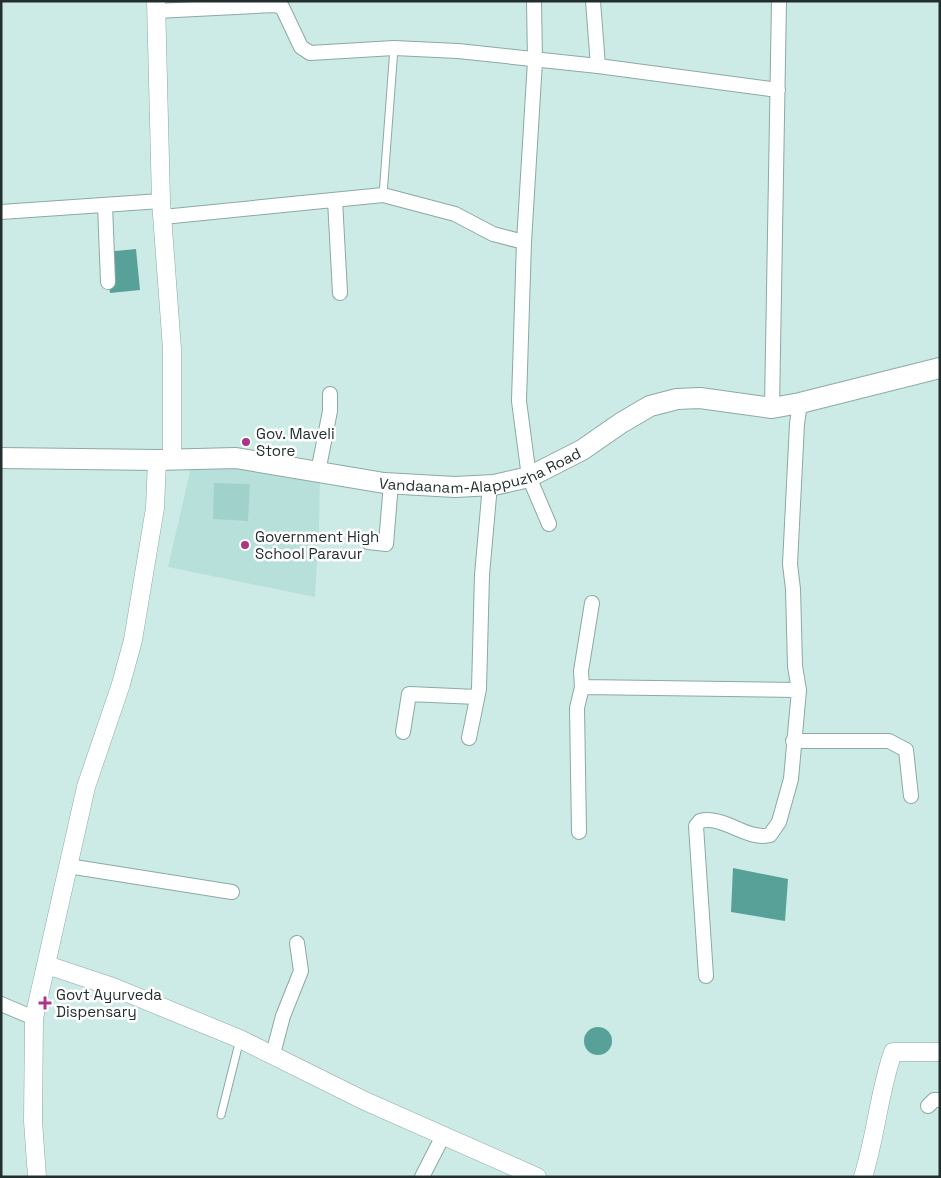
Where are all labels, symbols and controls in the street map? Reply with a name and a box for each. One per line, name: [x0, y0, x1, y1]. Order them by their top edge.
place label: Gov. Maveli Store: [256, 424, 335, 460]
marker: Gov. Maveli Store: [240, 436, 252, 448]
street label: Vandaanam-Alappuzha Road: [378, 443, 584, 497]
place label: Government High School Paravur: [255, 527, 379, 563]
marker: Government High School Paravur: [239, 539, 251, 551]
place label: Govt Ayurveda Dispensary: [56, 985, 162, 1021]
marker: Govt Ayurveda Dispensary: [38, 996, 52, 1010]

